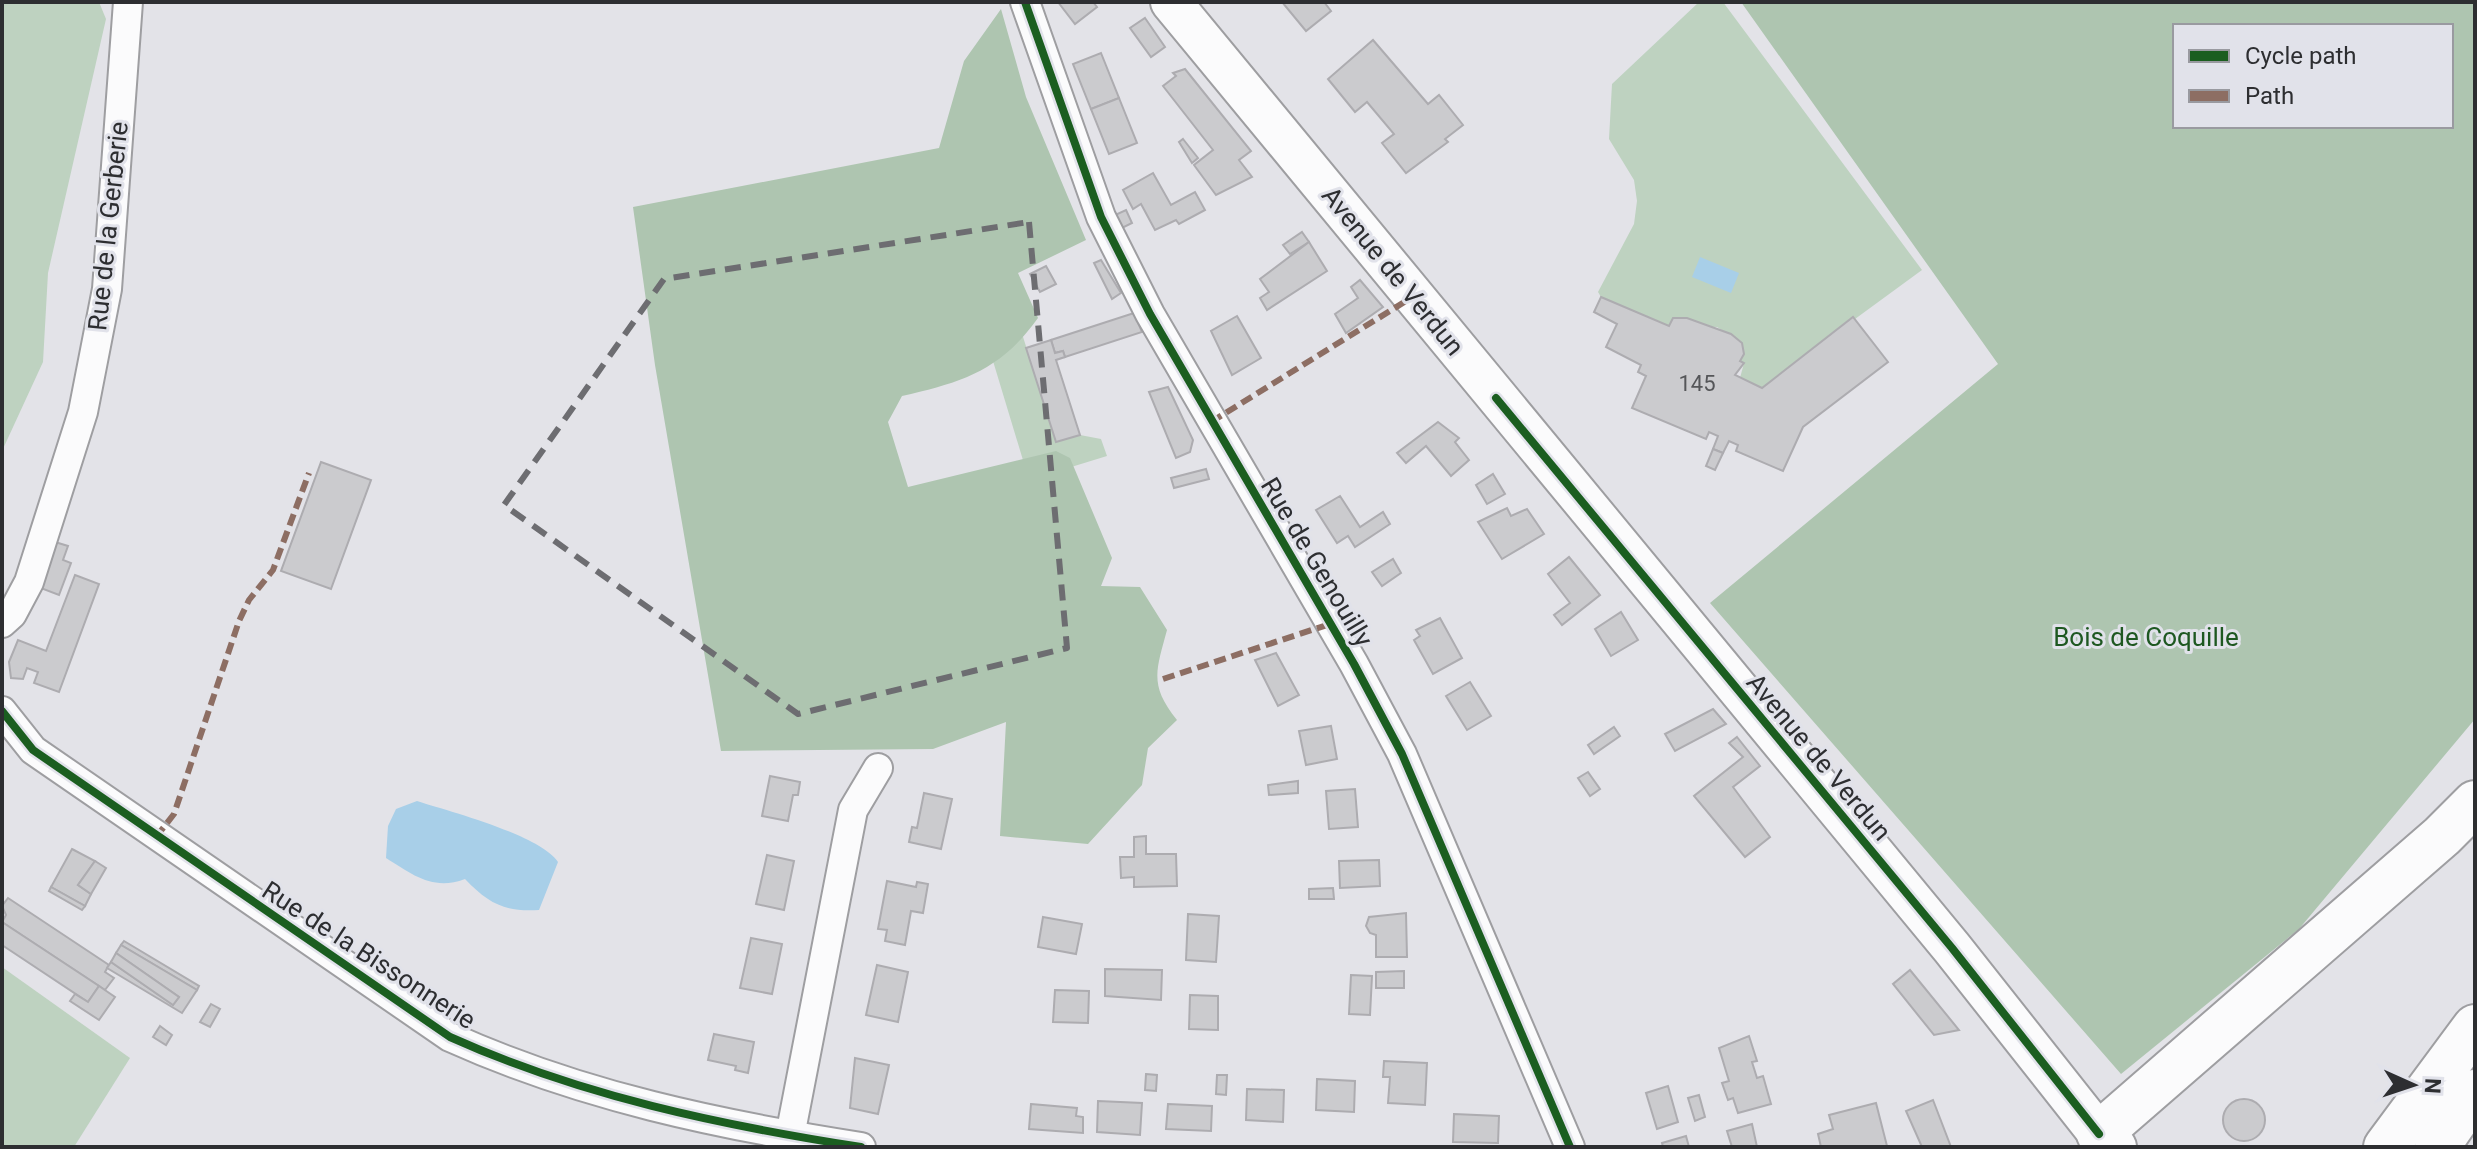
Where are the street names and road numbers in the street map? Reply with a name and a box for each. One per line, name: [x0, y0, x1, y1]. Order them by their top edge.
street label: Rue de la Gerberie: [82, 120, 134, 332]
street label: Avenue de Verdun: [1316, 181, 1470, 361]
street label: Rue de Genouilly: [1255, 472, 1379, 652]
street label: Avenue de Verdun: [1741, 668, 1897, 846]
street label: Rue de la Bissonnerie: [257, 875, 481, 1035]

